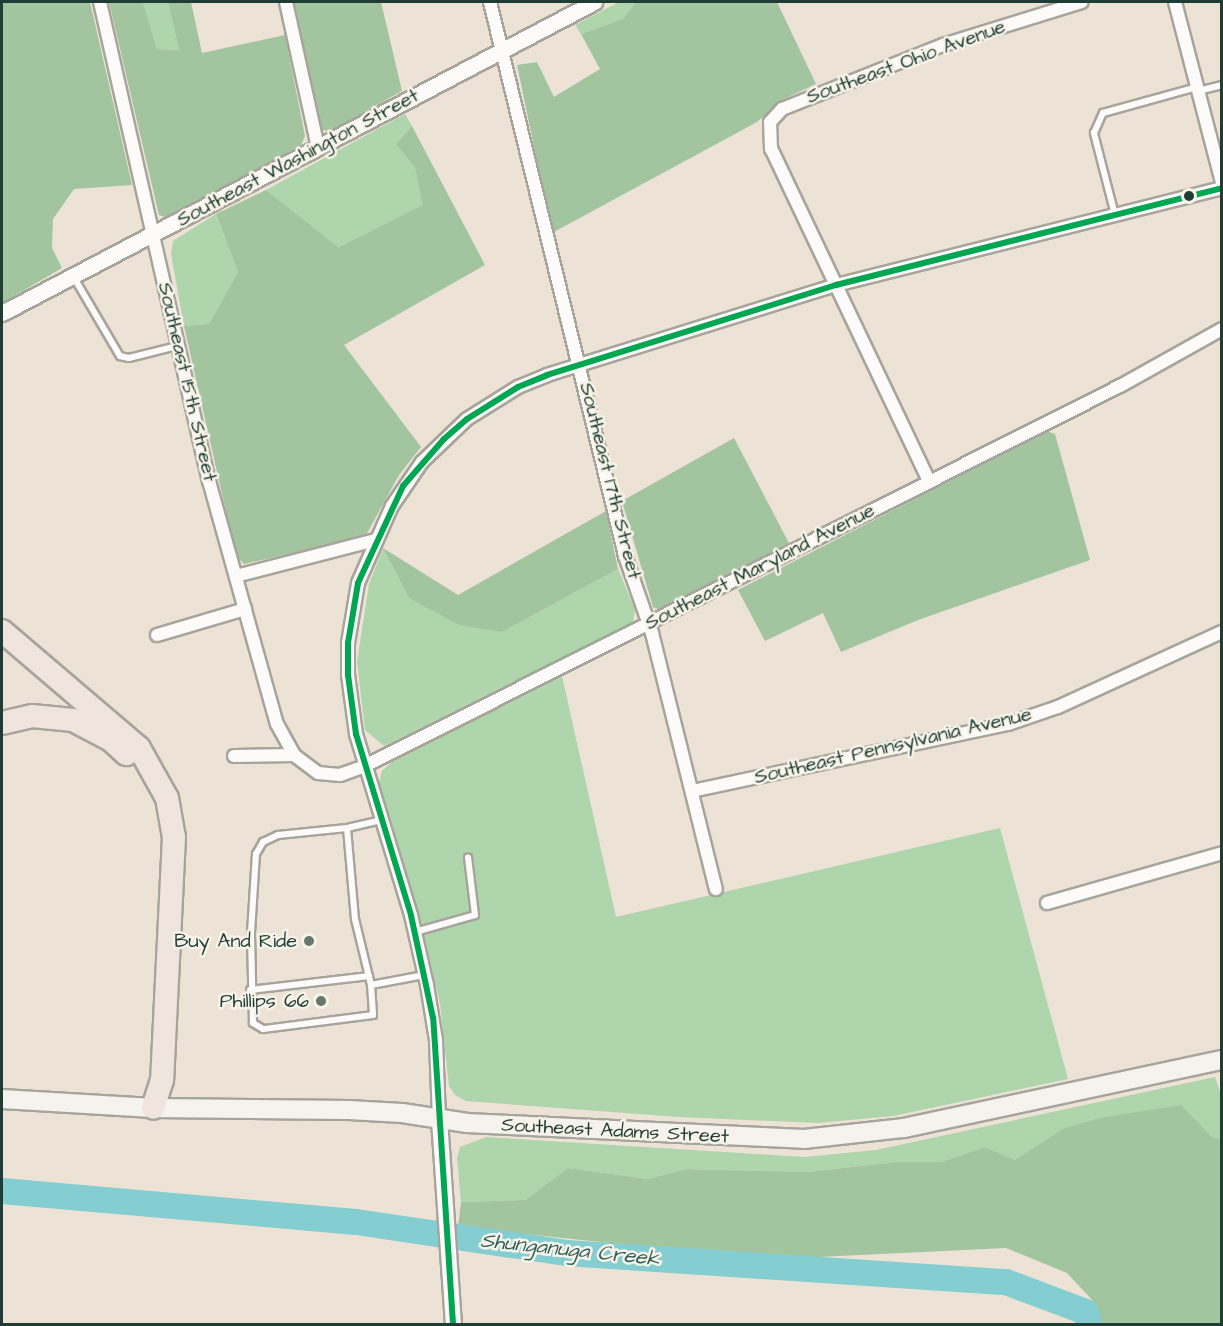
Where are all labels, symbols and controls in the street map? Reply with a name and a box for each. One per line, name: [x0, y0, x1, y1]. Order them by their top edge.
street label: Southeast Ohio Avenue: [803, 15, 1009, 109]
street label: Southeast Washington Street: [173, 84, 423, 232]
unlabelled marker: [1183, 190, 1195, 202]
street label: Southeast 15th Street: [152, 280, 222, 484]
street label: Southeast 17th Street: [574, 380, 646, 582]
street label: Southeast Maryland Avenue: [641, 498, 879, 636]
street label: Southeast Pennsylvania Avenue: [752, 702, 1034, 790]
place label: Buy And Ride: [174, 929, 297, 953]
marker: Buy And Ride: [302, 934, 316, 948]
place label: Phillips 66: [220, 989, 309, 1013]
marker: Phillips 66: [314, 994, 328, 1008]
street label: Southeast Adams Street: [501, 1113, 729, 1149]
water label: Shunganuga Creek: [479, 1228, 661, 1272]

